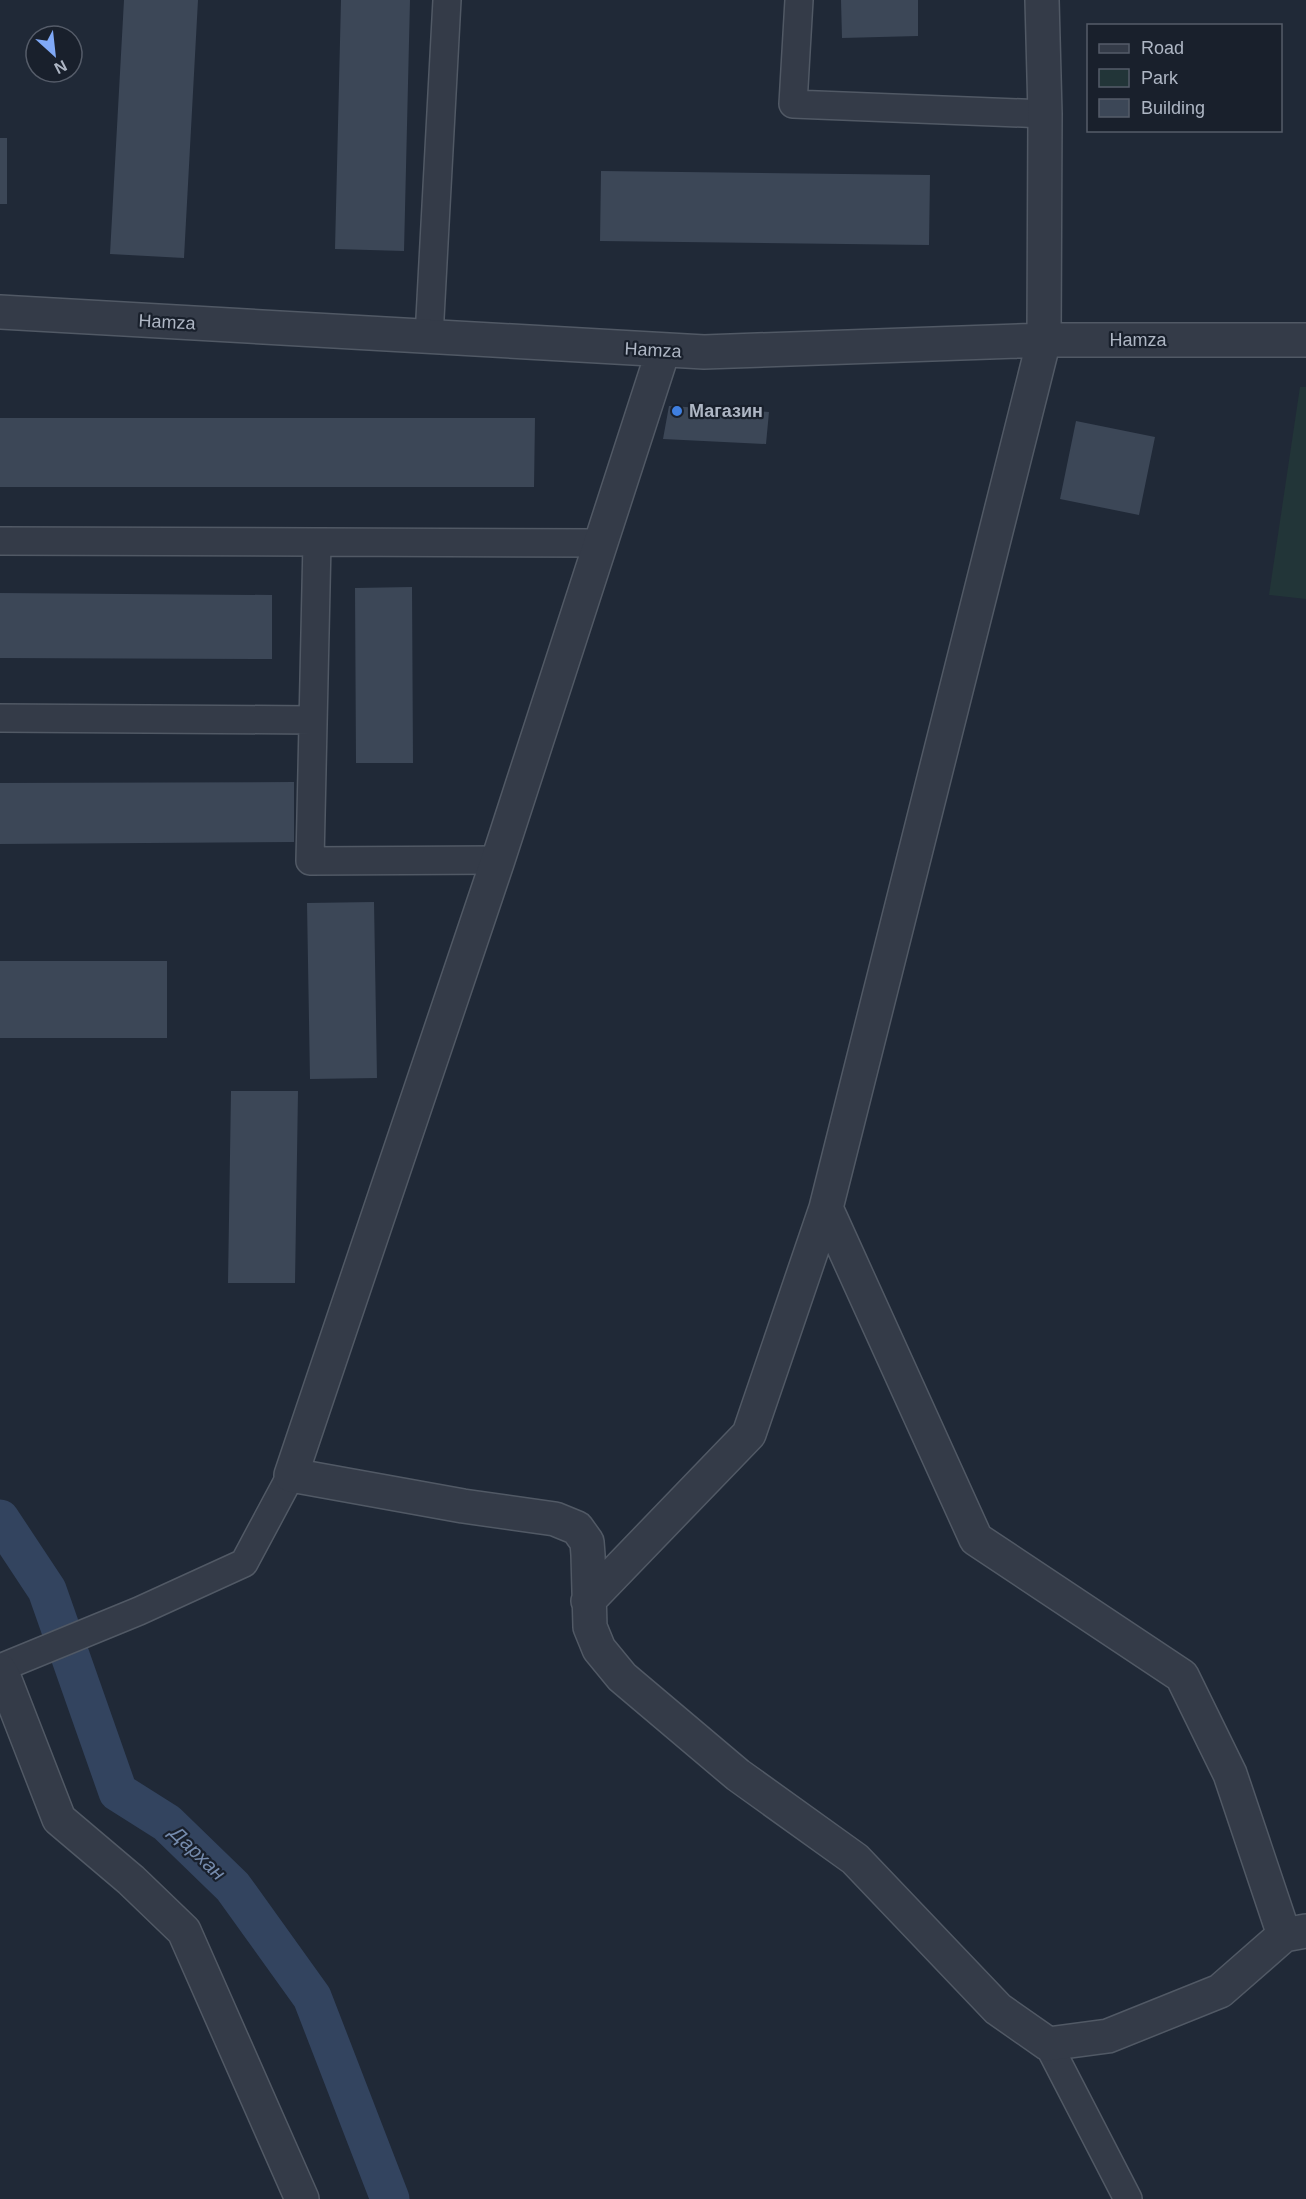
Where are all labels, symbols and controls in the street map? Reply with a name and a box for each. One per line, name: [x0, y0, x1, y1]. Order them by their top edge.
north arrow: [24, 24, 84, 84]
legend: [1087, 24, 1282, 132]
text: Road: [1141, 38, 1184, 58]
text: N: [52, 57, 70, 77]
text: Park: [1141, 68, 1179, 88]
text: Building: [1141, 98, 1205, 118]
street label: Hamza: [138, 311, 197, 334]
street label: Hamza: [1109, 330, 1167, 350]
street label: Hamza: [624, 339, 683, 362]
place label: Магазин: [689, 401, 763, 421]
marker: Магазин: [670, 404, 684, 418]
water label: Дархан: [165, 1820, 230, 1884]

